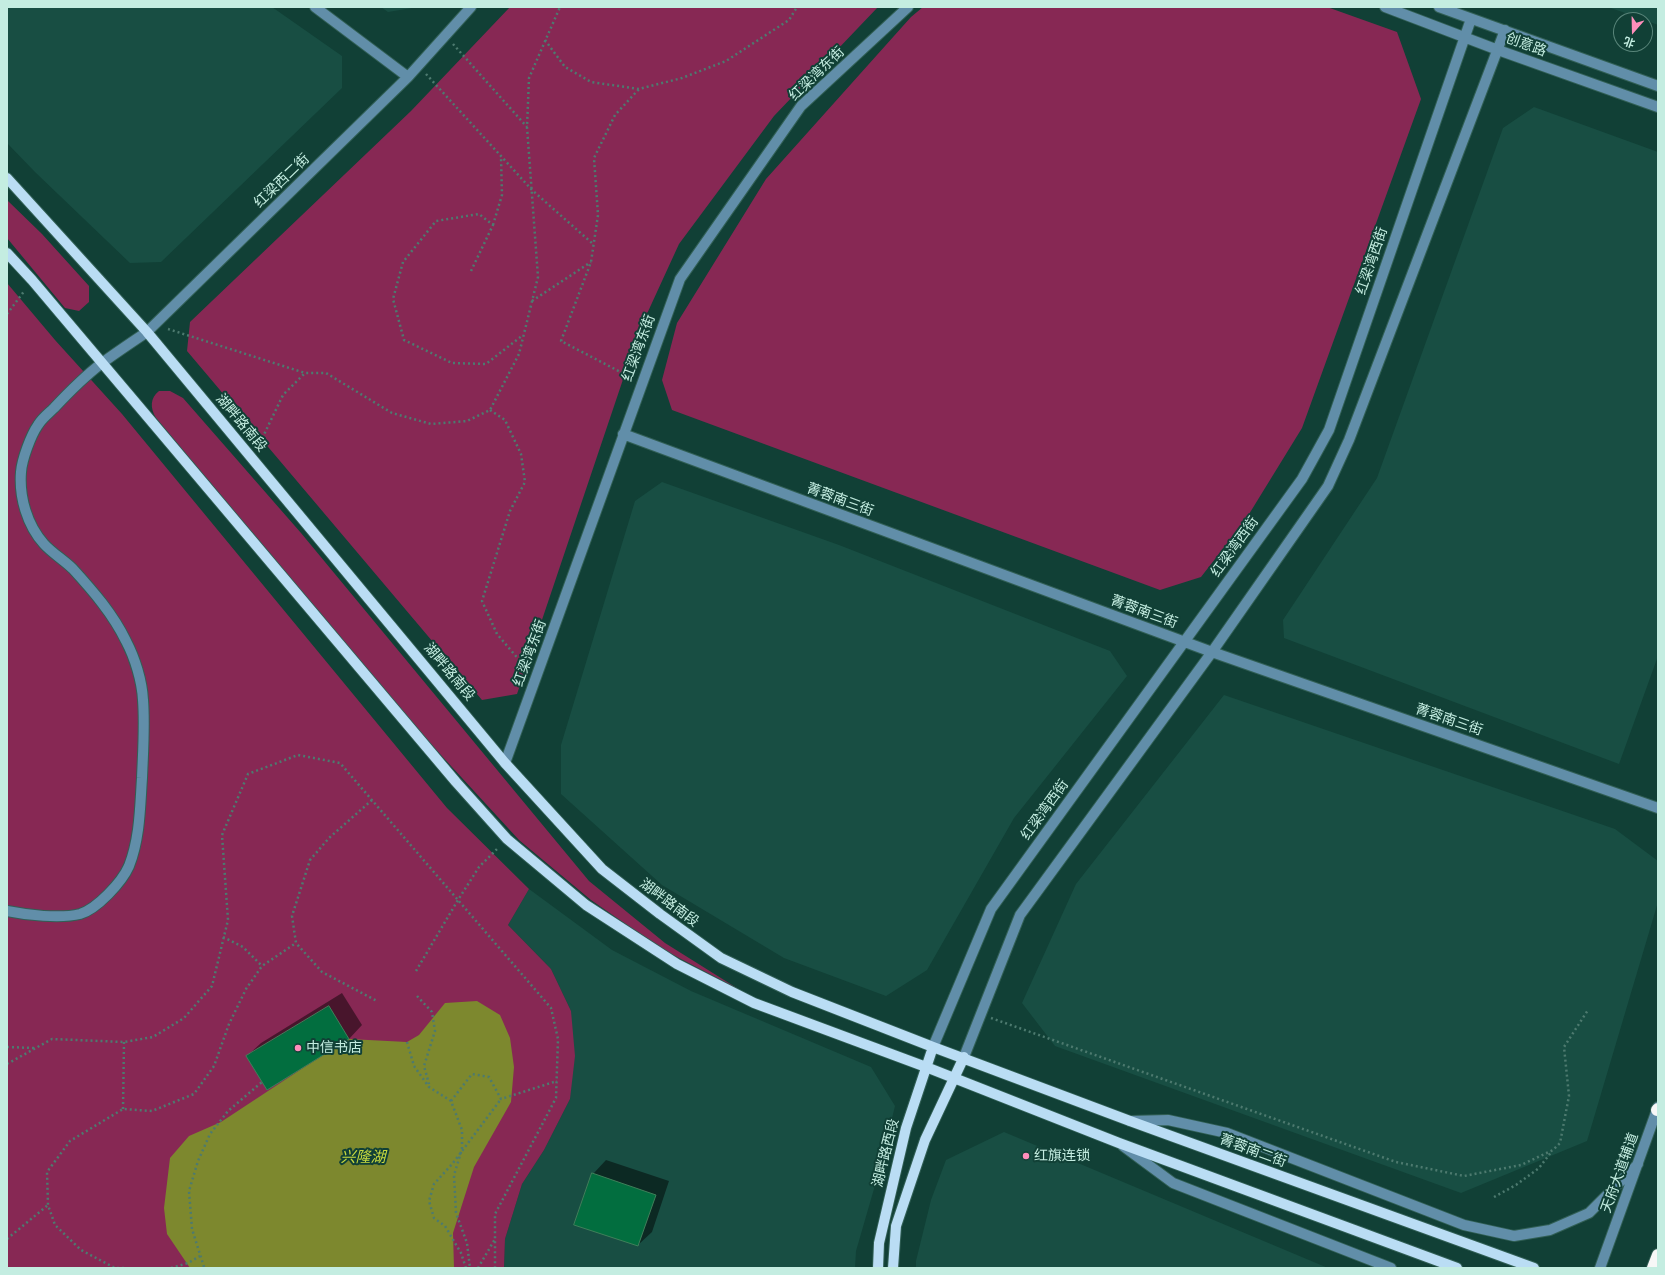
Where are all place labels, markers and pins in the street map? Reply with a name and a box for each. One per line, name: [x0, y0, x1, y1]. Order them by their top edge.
place label: 中信书店: [306, 1040, 362, 1056]
marker: 中信书店: [293, 1043, 303, 1053]
place label: 红旗连锁: [1034, 1148, 1090, 1164]
marker: 红旗连锁: [1021, 1151, 1031, 1161]

